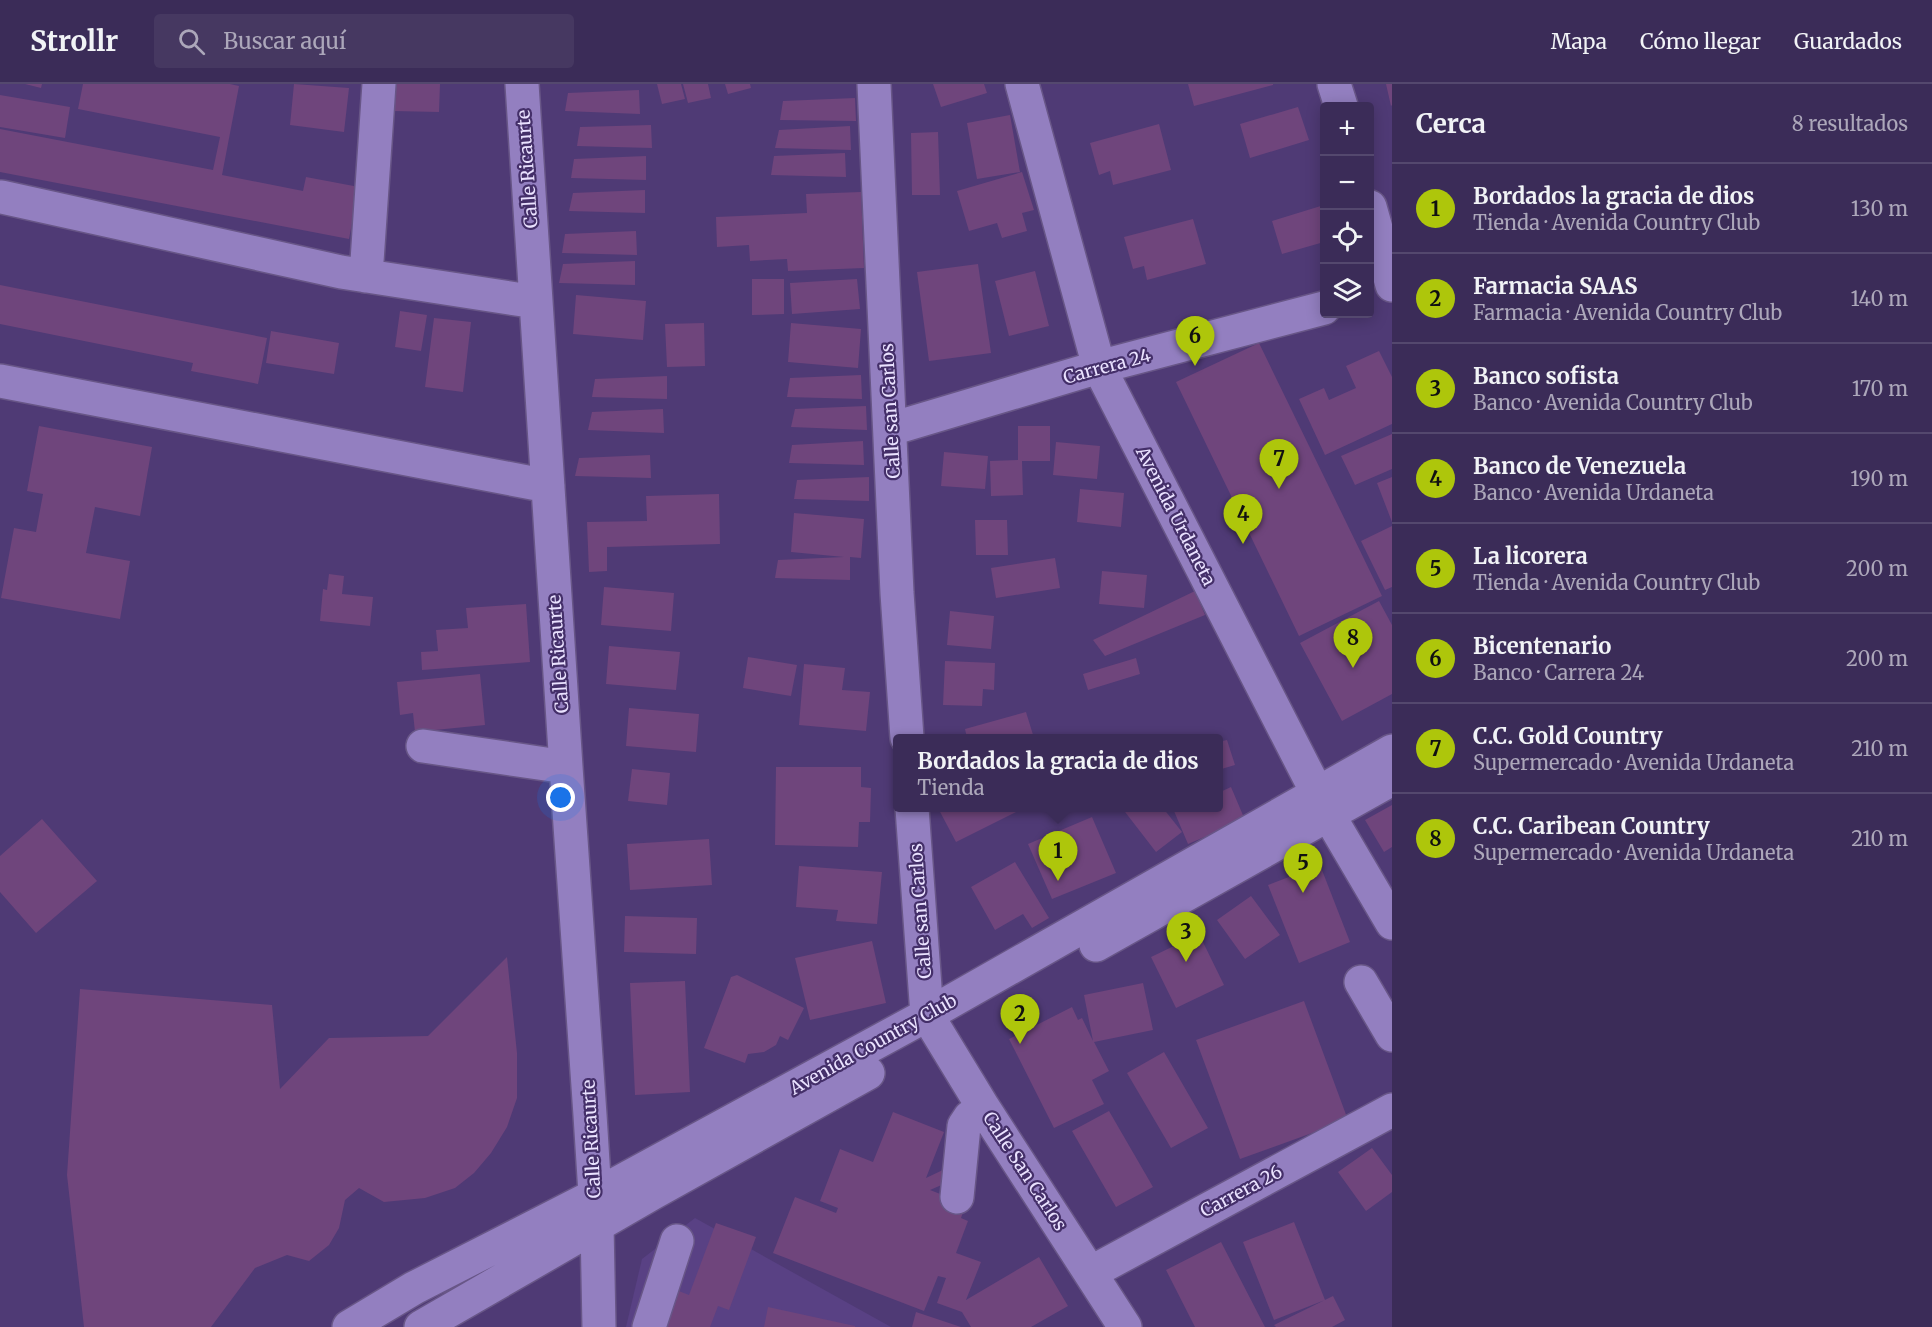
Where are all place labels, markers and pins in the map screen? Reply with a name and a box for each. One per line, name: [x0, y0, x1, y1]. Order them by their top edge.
pin: 6: [1176, 316, 1214, 366]
pin: 7: [1260, 440, 1298, 489]
pin: 4: [1224, 494, 1262, 544]
pin: 8: [1334, 618, 1372, 668]
pin: 1: [1038, 832, 1078, 881]
pin: 5: [1284, 844, 1322, 893]
pin: 3: [1166, 912, 1206, 962]
pin: 2: [1000, 994, 1040, 1044]

